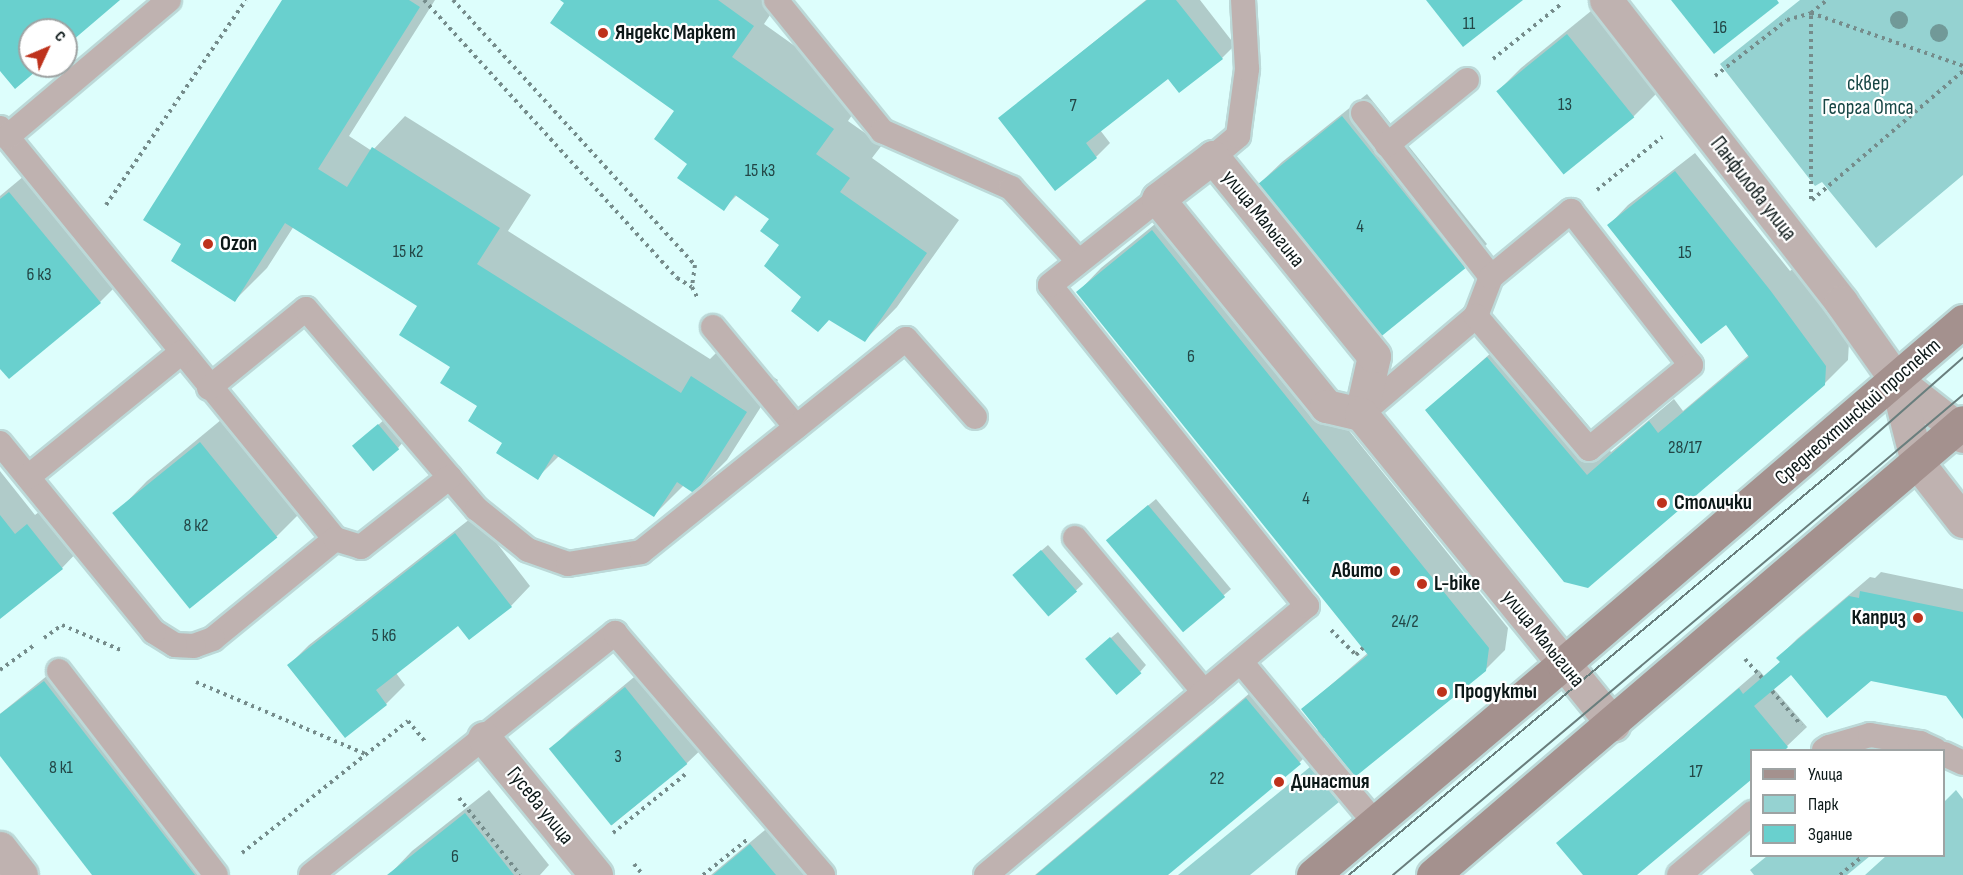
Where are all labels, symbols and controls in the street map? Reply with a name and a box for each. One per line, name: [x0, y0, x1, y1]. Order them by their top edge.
house number: 11: [1463, 13, 1475, 35]
house number: 16: [1713, 17, 1727, 39]
north arrow: [18, 18, 78, 78]
place label: Яндекс Маркет: [615, 20, 736, 46]
marker: Яндекс Маркет: [596, 26, 610, 40]
text: С: [50, 27, 70, 46]
park label: сквер Георга Отса: [1822, 71, 1914, 121]
house number: 13: [1558, 94, 1572, 116]
house number: 7: [1069, 95, 1077, 117]
street label: Панфилова улица: [1705, 132, 1801, 246]
house number: 15 к3: [745, 160, 775, 182]
street label: улица Малыгина: [1216, 165, 1310, 273]
house number: 4: [1356, 216, 1364, 238]
place label: Ozon: [220, 231, 257, 257]
marker: Ozon: [201, 237, 215, 251]
house number: 15 к2: [393, 241, 423, 263]
house number: 15: [1678, 242, 1692, 264]
house number: 6 к3: [26, 264, 52, 286]
street label: Среднеохтинский проспект: [1770, 333, 1946, 491]
house number: 6: [1187, 346, 1195, 368]
house number: 28/17: [1668, 437, 1702, 459]
house number: 4: [1302, 488, 1310, 510]
place label: Столички: [1674, 490, 1752, 516]
marker: Столички: [1655, 496, 1669, 510]
house number: 8 к2: [184, 515, 208, 537]
place label: Авито: [1332, 558, 1383, 584]
marker: Авито: [1388, 564, 1402, 578]
place label: L-bike: [1434, 571, 1480, 597]
marker: L-bike: [1415, 577, 1429, 591]
street label: улица Малыгина: [1496, 585, 1590, 693]
place label: Каприз: [1851, 605, 1906, 631]
house number: 24/2: [1391, 611, 1419, 633]
marker: Каприз: [1911, 611, 1925, 625]
house number: 5 к6: [372, 625, 396, 647]
place label: Продукты: [1454, 679, 1537, 705]
marker: Продукты: [1435, 685, 1449, 699]
house number: 3: [614, 746, 622, 768]
legend: [1750, 749, 1945, 857]
house number: 8 к1: [49, 757, 73, 779]
house number: 17: [1689, 761, 1703, 783]
street label: Гусева улица: [501, 762, 579, 850]
text: Улица: [1808, 764, 1843, 785]
house number: 22: [1210, 768, 1224, 790]
place label: Династия: [1291, 769, 1370, 795]
marker: Династия: [1272, 775, 1286, 789]
text: Парк: [1808, 794, 1838, 815]
text: Здание: [1808, 824, 1853, 845]
house number: 6: [451, 846, 459, 868]

